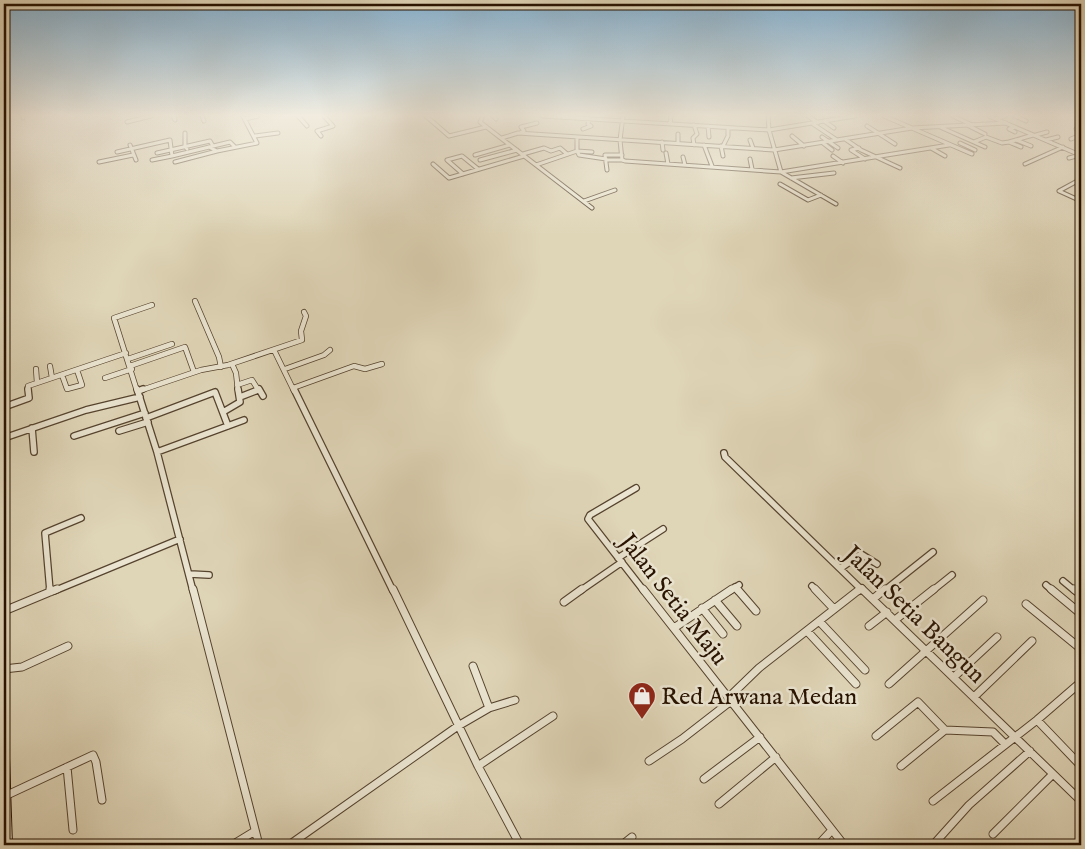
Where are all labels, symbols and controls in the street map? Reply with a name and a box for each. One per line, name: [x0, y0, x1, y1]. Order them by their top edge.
street label: Jalan Setia Maju: [610, 525, 734, 672]
street label: Jalan Setia Bangun: [834, 537, 992, 691]
shop icon: Red Arwana Medan: [627, 681, 657, 720]
place label: Red Arwana Medan: [661, 682, 857, 713]

